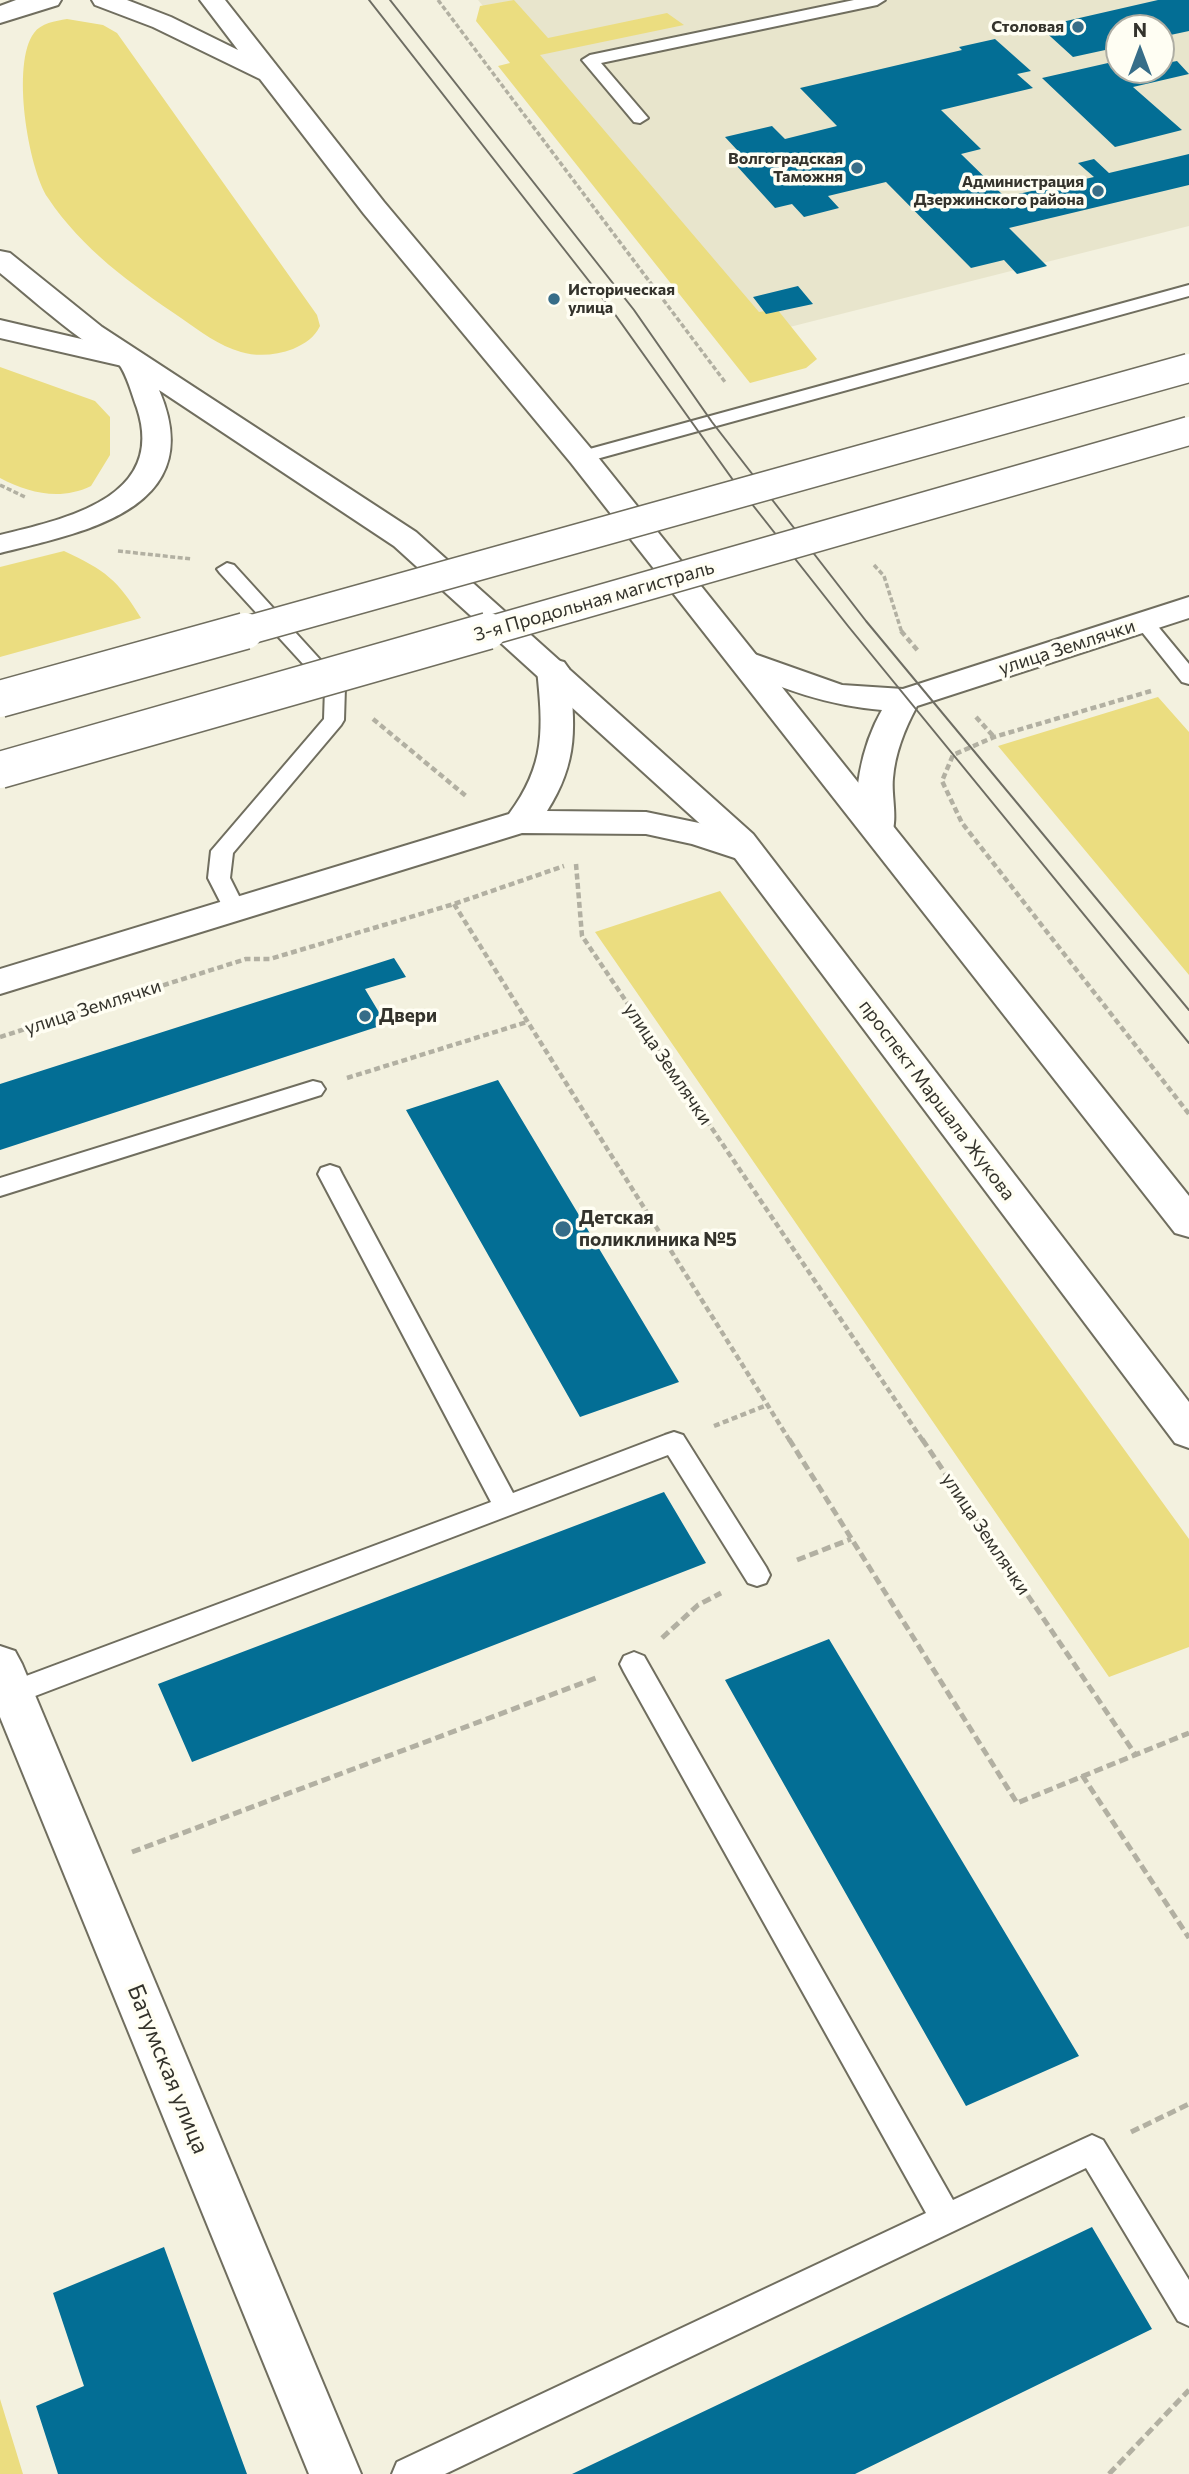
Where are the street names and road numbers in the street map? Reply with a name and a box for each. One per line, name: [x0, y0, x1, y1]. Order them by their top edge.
street label: 3-я Продольная магистраль: [471, 556, 717, 646]
street label: улица Землячки: [996, 614, 1138, 680]
street label: улица Землячки: [22, 974, 164, 1040]
street label: проспект Маршала Жукова: [854, 995, 1020, 1205]
street label: улица Землячки: [619, 999, 717, 1129]
street label: улица Землячки: [937, 1469, 1035, 1599]
street label: Батумская улица: [121, 1980, 215, 2158]

